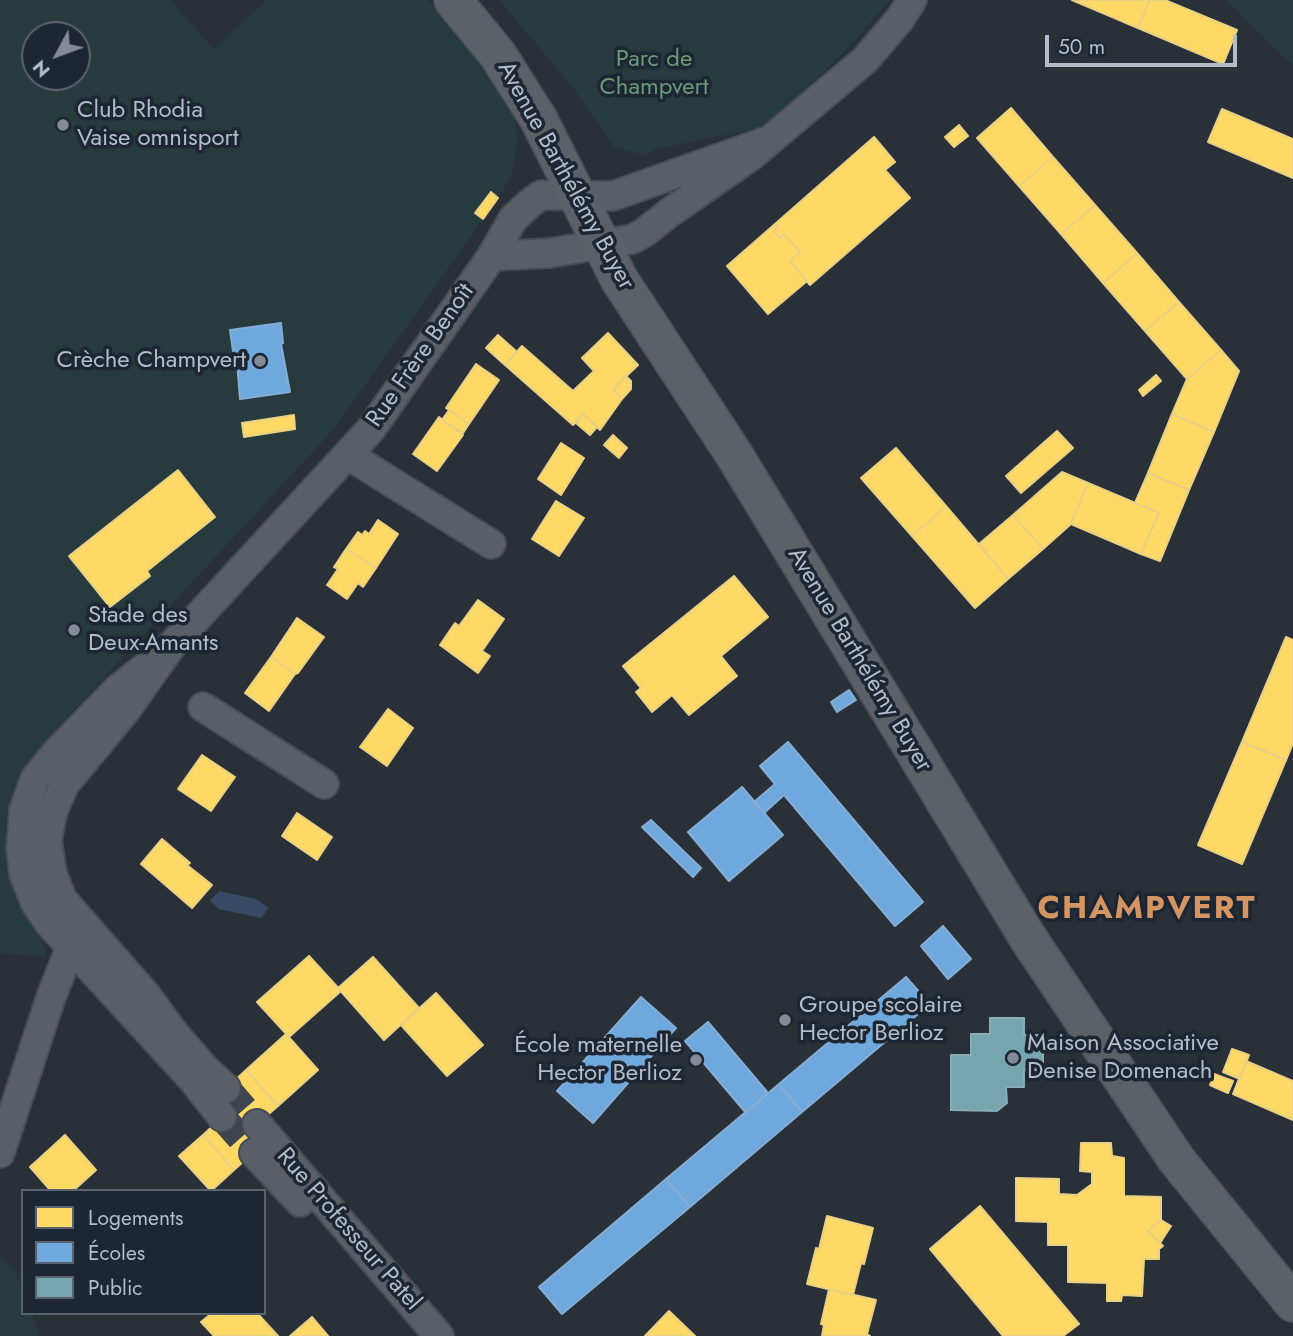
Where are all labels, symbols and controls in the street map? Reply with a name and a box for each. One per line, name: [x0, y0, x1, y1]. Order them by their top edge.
north arrow: [21, 21, 91, 91]
scale bar: [1048, 21, 1240, 65]
text: 50 m: [1058, 32, 1105, 62]
park label: Parc de Champvert: [599, 46, 709, 102]
text: N: [26, 54, 56, 83]
street label: Avenue Barthélémy Buyer: [490, 57, 640, 295]
place label: Club Rhodia Vaise omnisport: [77, 97, 239, 153]
marker: Club Rhodia Vaise omnisport: [55, 117, 71, 133]
street label: Rue Frère Benoît: [361, 279, 481, 433]
place label: Crèche Champvert: [57, 347, 246, 375]
marker: Crèche Champvert: [252, 353, 268, 369]
street label: Avenue Barthélémy Buyer: [781, 542, 937, 778]
place label: Stade des Deux-Amants: [88, 602, 219, 658]
marker: Stade des Deux-Amants: [66, 622, 82, 638]
district label: CHAMPVERT: [1039, 891, 1255, 929]
place label: Groupe scolaire Hector Berlioz: [799, 992, 962, 1048]
marker: Groupe scolaire Hector Berlioz: [777, 1012, 793, 1028]
place label: Maison Associative Denise Domenach: [1027, 1030, 1219, 1086]
place label: École maternelle Hector Berlioz: [514, 1032, 682, 1088]
marker: Maison Associative Denise Domenach: [1005, 1050, 1021, 1066]
marker: École maternelle Hector Berlioz: [688, 1052, 704, 1068]
street label: Rue Professeur Patel: [270, 1143, 426, 1317]
legend: [21, 1189, 266, 1315]
text: Logements: [88, 1203, 183, 1233]
text: Écoles: [88, 1238, 145, 1268]
text: Public: [88, 1273, 142, 1303]

